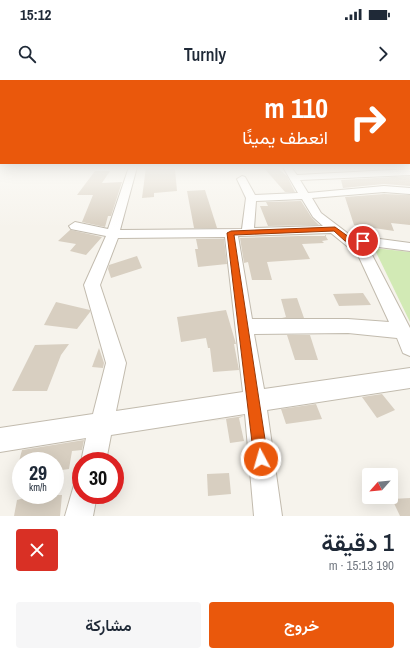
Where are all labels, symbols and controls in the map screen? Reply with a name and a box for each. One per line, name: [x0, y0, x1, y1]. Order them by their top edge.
text: 15:12: [20, 4, 51, 25]
text: Turnly: [184, 42, 226, 67]
icon: search: [16, 43, 38, 65]
icon: forward: [372, 43, 394, 65]
text: 110 m: [264, 89, 328, 127]
icon: right: [342, 96, 394, 148]
text: انعطف يمينًا: [242, 125, 328, 150]
pin: [346, 224, 380, 258]
icon: arrive: [352, 230, 374, 252]
position arrow: [240, 438, 282, 480]
speed limit sign: 30: [72, 452, 124, 504]
text: 29: [29, 459, 47, 486]
north arrow: [362, 468, 398, 504]
map controls: [362, 468, 398, 504]
text: km/h: [29, 481, 47, 494]
text: 1 دقيقة: [321, 526, 394, 558]
button: close: [16, 529, 58, 571]
text: 190 m · 15:13: [329, 557, 394, 574]
button: مشاركة: [16, 602, 201, 648]
button: خروج: [209, 602, 394, 648]

